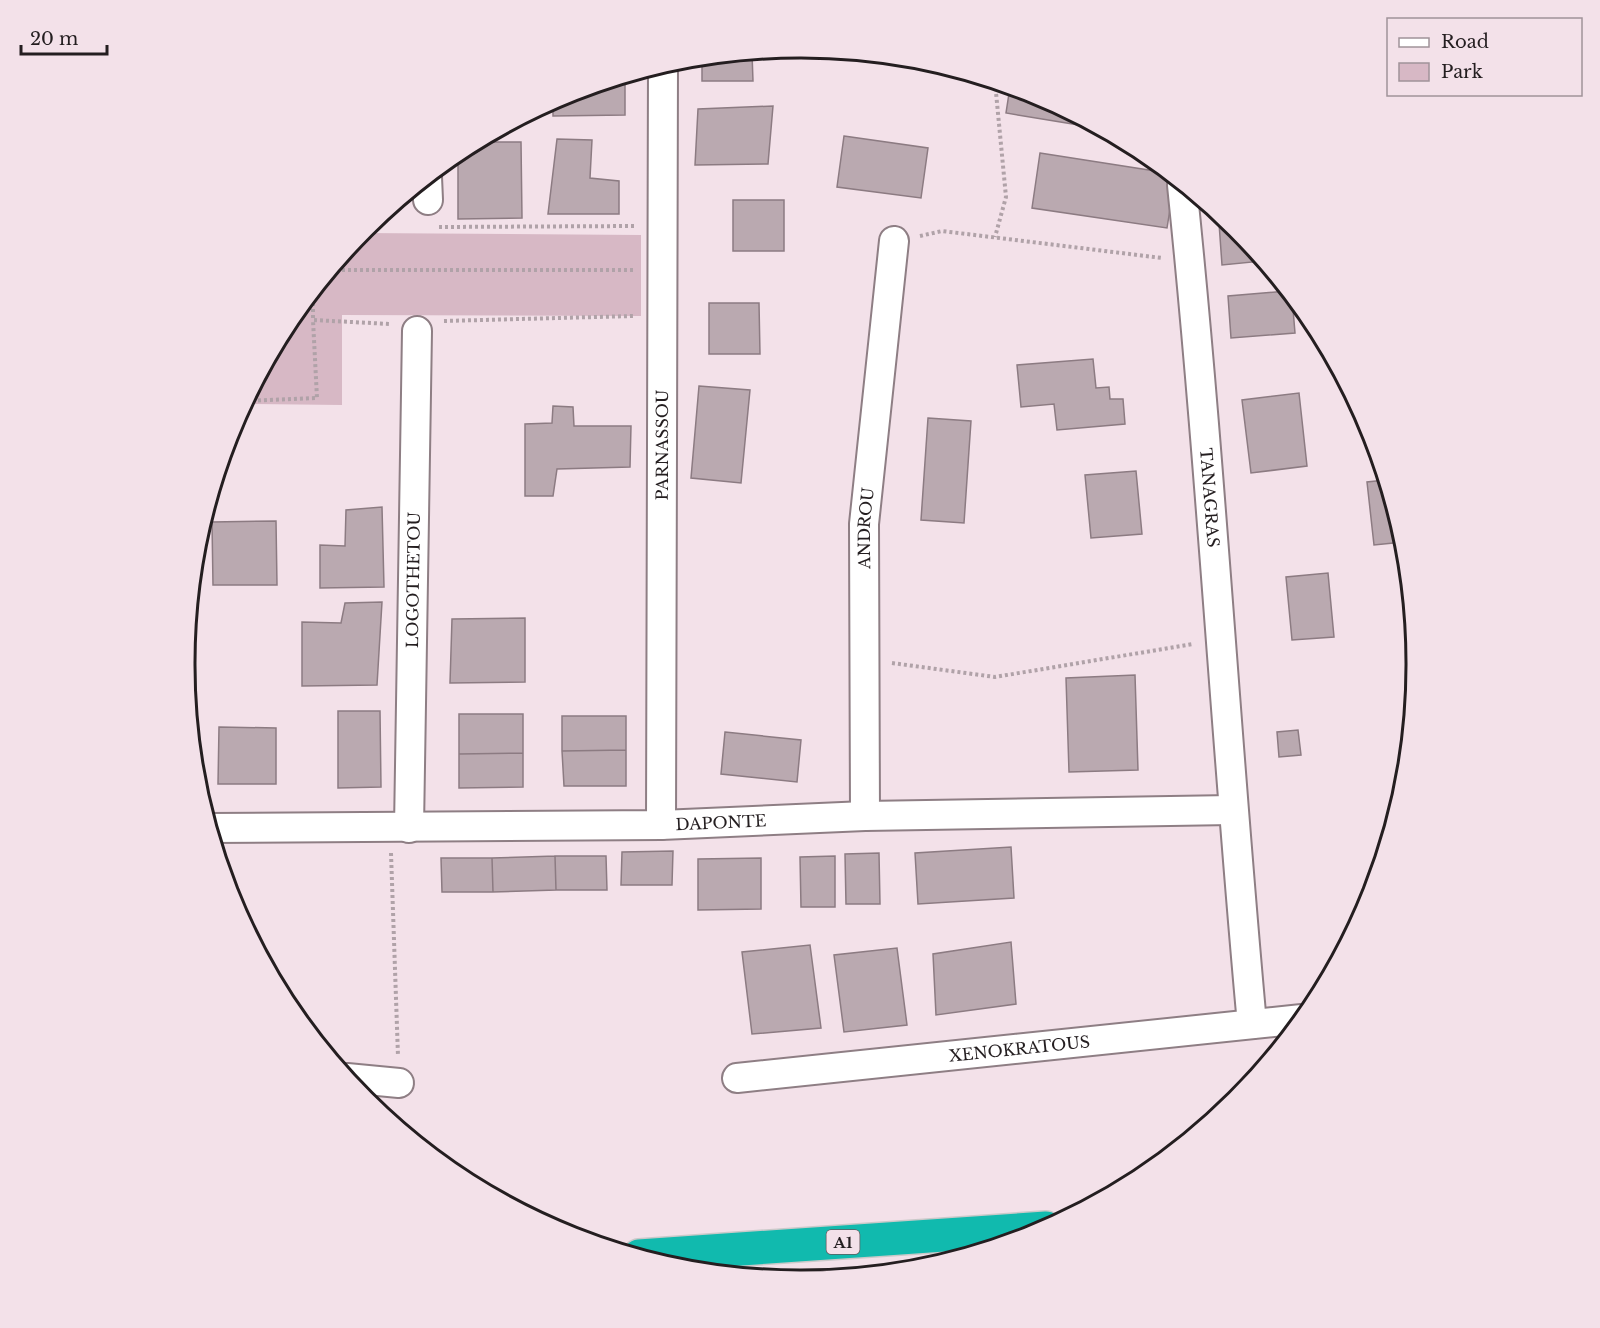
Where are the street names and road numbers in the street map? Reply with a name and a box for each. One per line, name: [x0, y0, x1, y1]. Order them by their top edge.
street label: PARNASSOU: [652, 389, 672, 501]
street label: TANAGRAS: [1196, 447, 1224, 548]
street label: ANDROU: [854, 486, 878, 570]
street label: LOGOTHETOU: [402, 511, 424, 648]
street label: DAPONTE: [675, 810, 767, 834]
street label: XENOKRATOUS: [948, 1031, 1091, 1066]
road number: A1: [826, 1230, 860, 1254]

